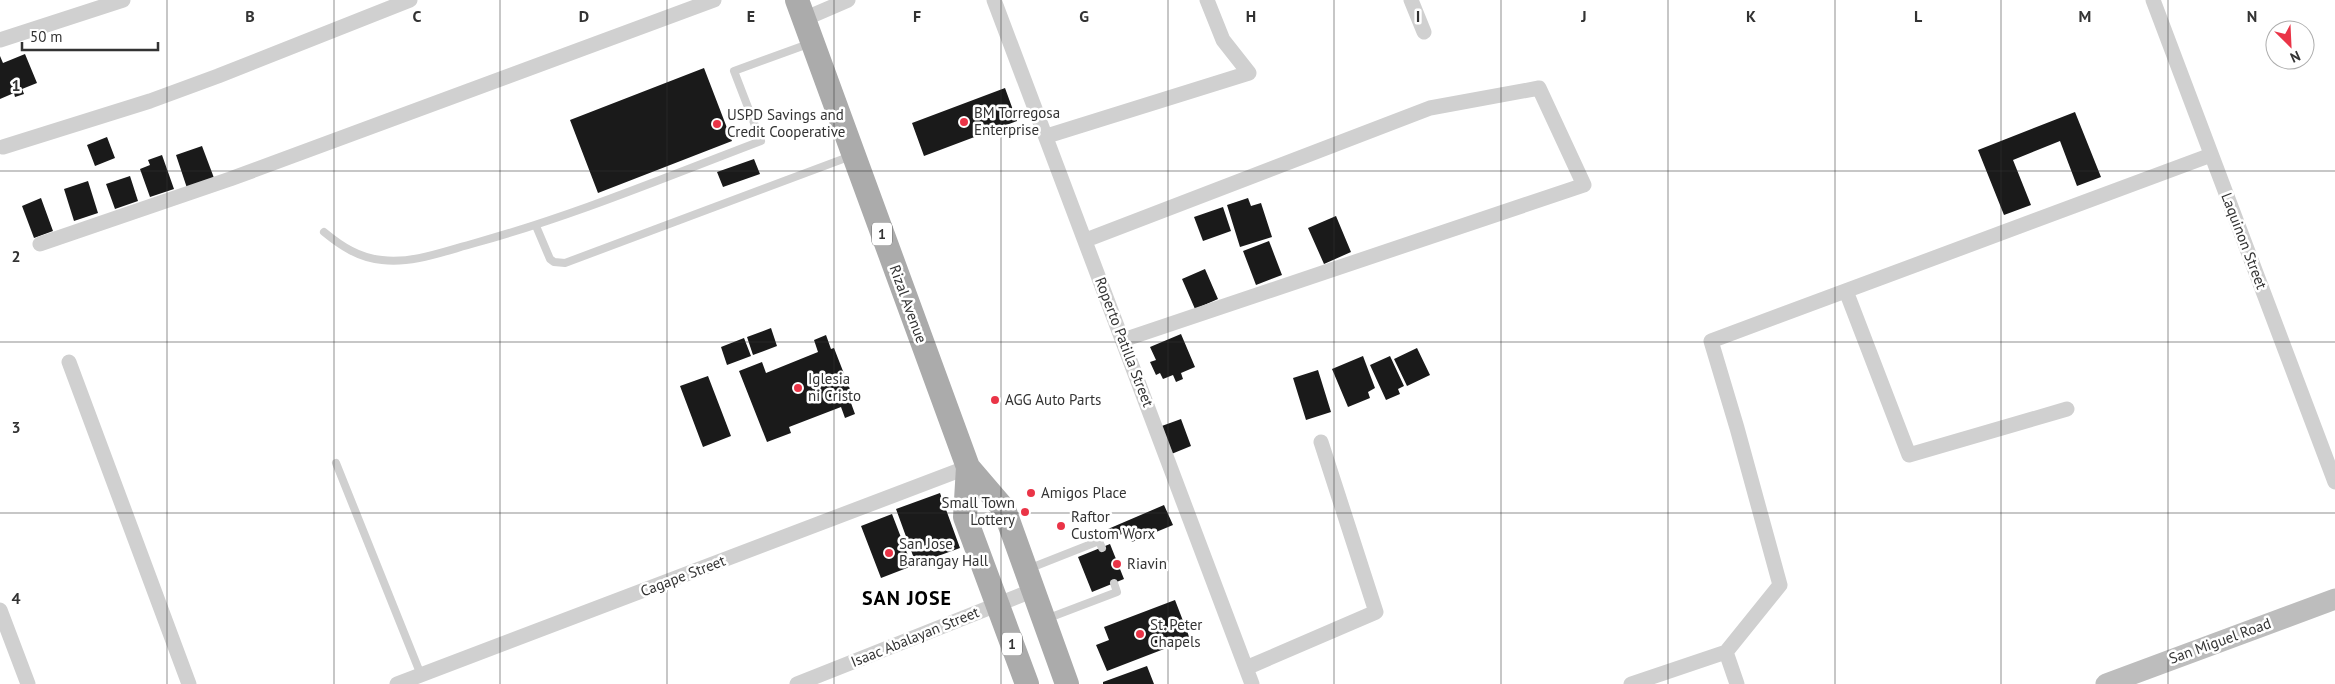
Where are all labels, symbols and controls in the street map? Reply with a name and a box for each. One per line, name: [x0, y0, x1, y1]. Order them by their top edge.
text: B: [245, 6, 255, 26]
text: C: [413, 6, 422, 26]
text: D: [579, 6, 589, 26]
text: E: [747, 6, 755, 26]
text: F: [913, 6, 921, 26]
text: G: [1079, 6, 1089, 26]
text: H: [1246, 6, 1256, 26]
text: I: [1416, 6, 1420, 26]
text: J: [1580, 6, 1587, 26]
text: K: [1746, 6, 1756, 26]
text: L: [1914, 6, 1923, 26]
text: M: [2079, 6, 2091, 26]
text: N: [2247, 6, 2257, 26]
scale bar: [22, 20, 159, 52]
north arrow: [2265, 20, 2315, 70]
text: 50 m: [30, 27, 63, 46]
text: N: [2287, 47, 2303, 67]
text: 1: [11, 75, 21, 95]
place label: BM Torregosa Enterprise: [974, 103, 1060, 139]
place label: USPD Savings and Credit Cooperative: [727, 105, 845, 141]
marker: BM Torregosa Enterprise: [958, 116, 970, 128]
marker: USPD Savings and Credit Cooperative: [711, 118, 723, 130]
street label: Laquinon Street: [2217, 190, 2272, 292]
road number: 1: [872, 222, 892, 245]
text: 2: [11, 246, 21, 266]
street label: Rizal Avenue: [886, 262, 931, 346]
street label: Roperto Patilla Street: [1091, 274, 1158, 409]
place label: Iglesia ni Cristo: [808, 369, 861, 405]
marker: Iglesia ni Cristo: [792, 382, 804, 394]
place label: AGG Auto Parts: [1005, 390, 1101, 409]
marker: AGG Auto Parts: [989, 394, 1001, 406]
text: 3: [11, 417, 21, 437]
place label: Amigos Place: [1041, 483, 1127, 502]
marker: Amigos Place: [1025, 487, 1037, 499]
place label: Small Town Lottery: [942, 493, 1015, 529]
marker: Small Town Lottery: [1019, 506, 1031, 518]
place label: Raftor Custom Worx: [1071, 507, 1156, 543]
marker: Raftor Custom Worx: [1055, 520, 1067, 532]
place label: San Jose Barangay Hall: [899, 534, 989, 570]
marker: San Jose Barangay Hall: [883, 547, 895, 559]
street label: Cagape Street: [638, 551, 728, 600]
place label: Riavin: [1127, 554, 1167, 573]
marker: Riavin: [1111, 558, 1123, 570]
district label: SAN JOSE: [862, 585, 952, 611]
text: 4: [11, 588, 21, 608]
street label: Isaac Abalayan Street: [848, 602, 982, 671]
street label: San Miguel Road: [2166, 613, 2274, 668]
place label: St. Peter Chapels: [1150, 615, 1202, 651]
marker: St. Peter Chapels: [1134, 628, 1146, 640]
road number: 1: [1002, 633, 1022, 656]

